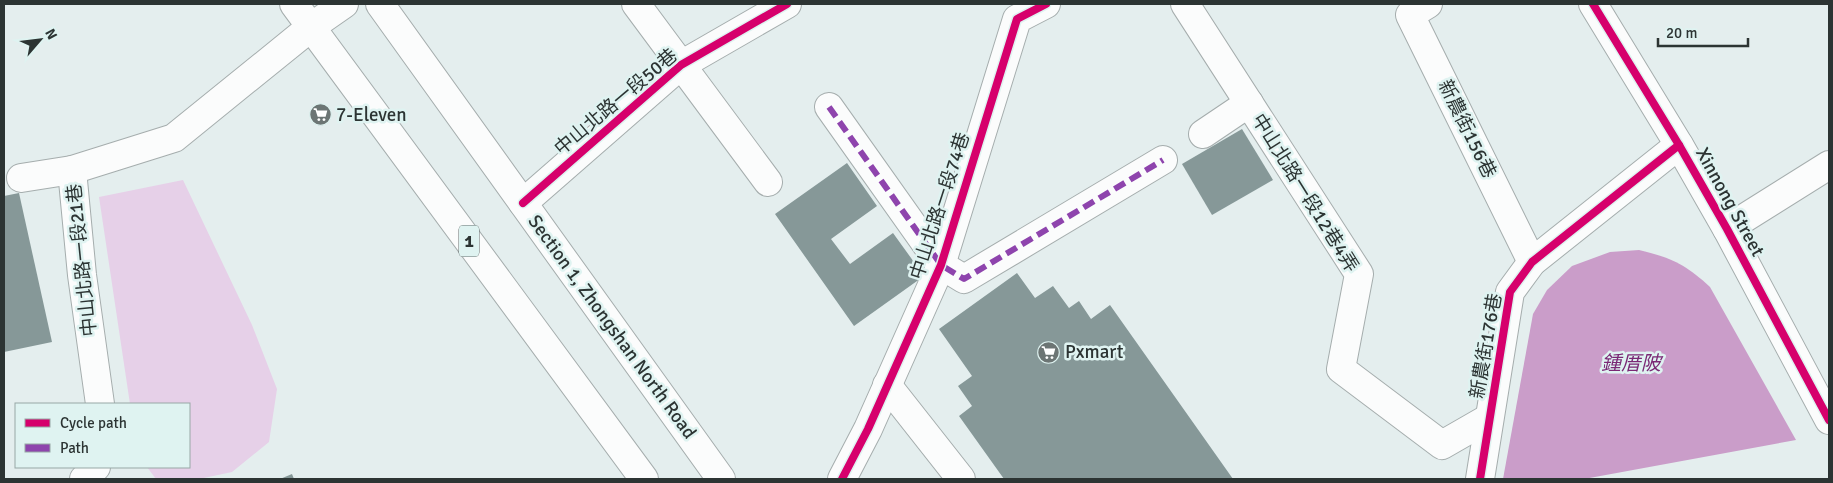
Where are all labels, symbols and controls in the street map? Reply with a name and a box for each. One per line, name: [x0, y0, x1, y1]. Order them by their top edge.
north arrow: [15, 15, 65, 65]
scale bar: [1658, 15, 1748, 47]
text: 20 m: [1666, 24, 1697, 42]
text: N: [41, 26, 61, 42]
street label: 中山北路一段50巷: [549, 43, 683, 161]
street label: 新農街156巷: [1433, 76, 1501, 182]
supermarket icon: 7-Eleven: [308, 103, 332, 127]
place label: 7-Eleven: [336, 103, 407, 127]
street label: 中山北路一段12巷4弄: [1246, 109, 1364, 277]
street label: 中山北路一段74巷: [905, 129, 975, 283]
street label: Xinnong Street: [1690, 143, 1770, 261]
street label: 中山北路一段21巷: [62, 182, 102, 338]
street label: Section 1, Zhongshan North Road: [523, 210, 701, 444]
road number: 1: [459, 226, 479, 256]
street label: 新農街176巷: [1465, 291, 1507, 401]
supermarket icon: Pxmart: [1037, 340, 1061, 364]
place label: Pxmart: [1065, 340, 1124, 364]
water label: 鍾厝陂: [1601, 351, 1664, 376]
legend: [15, 403, 190, 468]
text: Cycle path: [60, 414, 127, 432]
text: Path: [60, 439, 89, 457]

